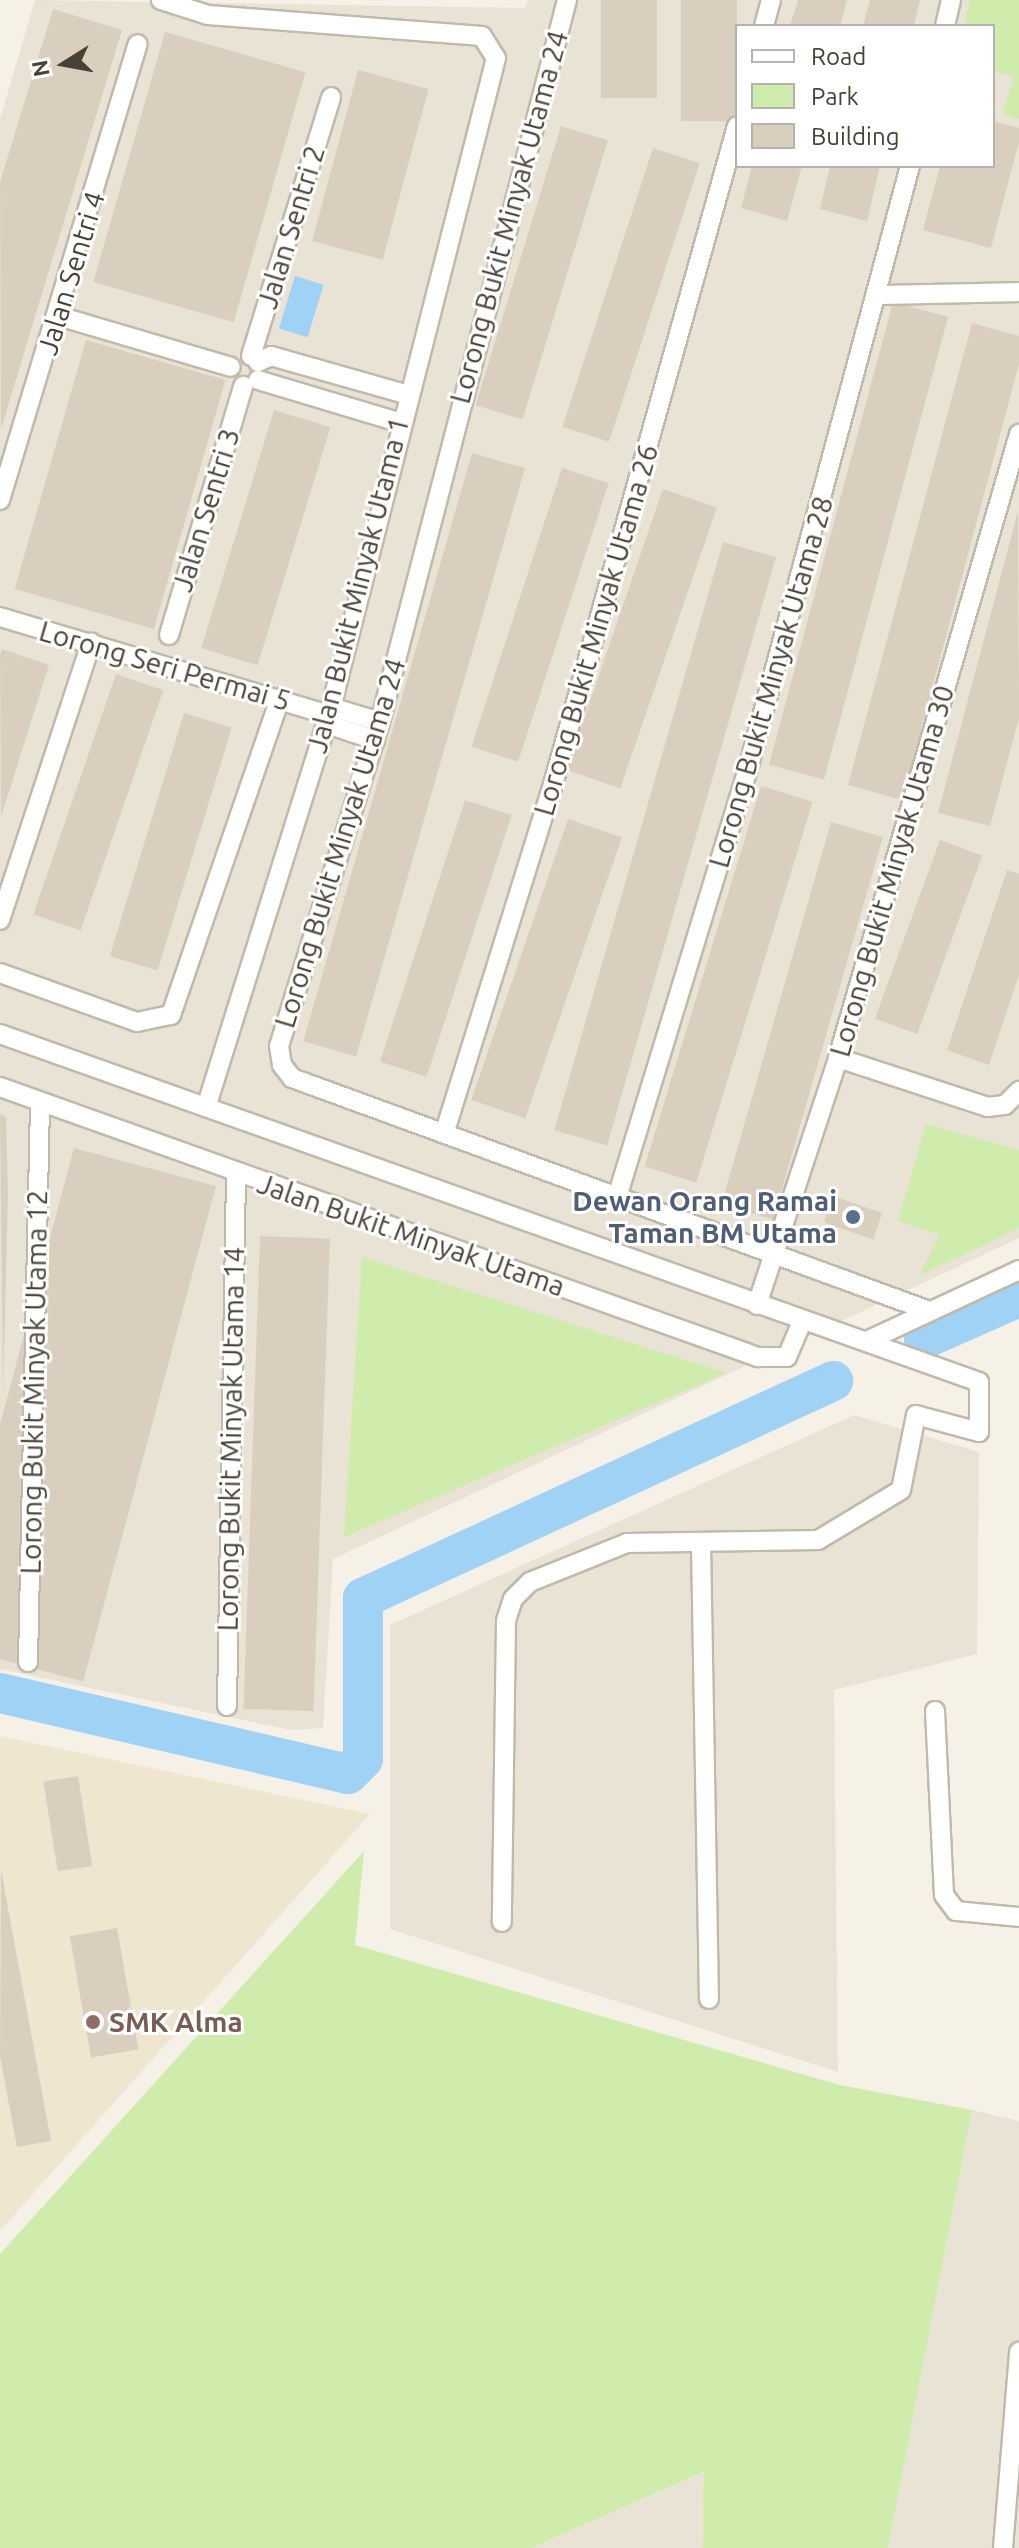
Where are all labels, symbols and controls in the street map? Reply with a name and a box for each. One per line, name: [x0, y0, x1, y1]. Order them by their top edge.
north arrow: [24, 24, 104, 104]
legend: [735, 24, 995, 168]
street label: Lorong Bukit Minyak Utama 24: [443, 27, 575, 407]
text: Road: [811, 43, 866, 70]
text: N: [26, 58, 54, 79]
text: Park: [811, 83, 859, 110]
text: Building: [811, 123, 899, 150]
street label: Jalan Sentri 2: [250, 141, 332, 313]
street label: Jalan Sentri 4: [30, 187, 112, 359]
street label: Jalan Bukit Minyak Utama 1: [300, 414, 416, 756]
street label: Jalan Sentri 3: [165, 424, 247, 596]
street label: Lorong Bukit Minyak Utama 26: [527, 441, 665, 819]
street label: Lorong Bukit Minyak Utama 28: [702, 493, 840, 871]
street label: Lorong Seri Permai 5: [35, 614, 295, 718]
street label: Lorong Bukit Minyak Utama 24: [268, 654, 412, 1032]
street label: Lorong Bukit Minyak Utama 30: [823, 682, 961, 1060]
street label: Jalan Bukit Minyak Utama: [253, 1167, 569, 1303]
place label: Dewan Orang Ramai Taman BM Utama: [572, 1184, 837, 1250]
street label: Lorong Bukit Minyak Utama 12: [14, 1189, 54, 1575]
marker: Dewan Orang Ramai Taman BM Utama: [844, 1208, 862, 1226]
street label: Lorong Bukit Minyak Utama 14: [211, 1246, 251, 1632]
place label: SMK Alma: [109, 2005, 243, 2039]
marker: SMK Alma: [84, 2013, 102, 2031]

